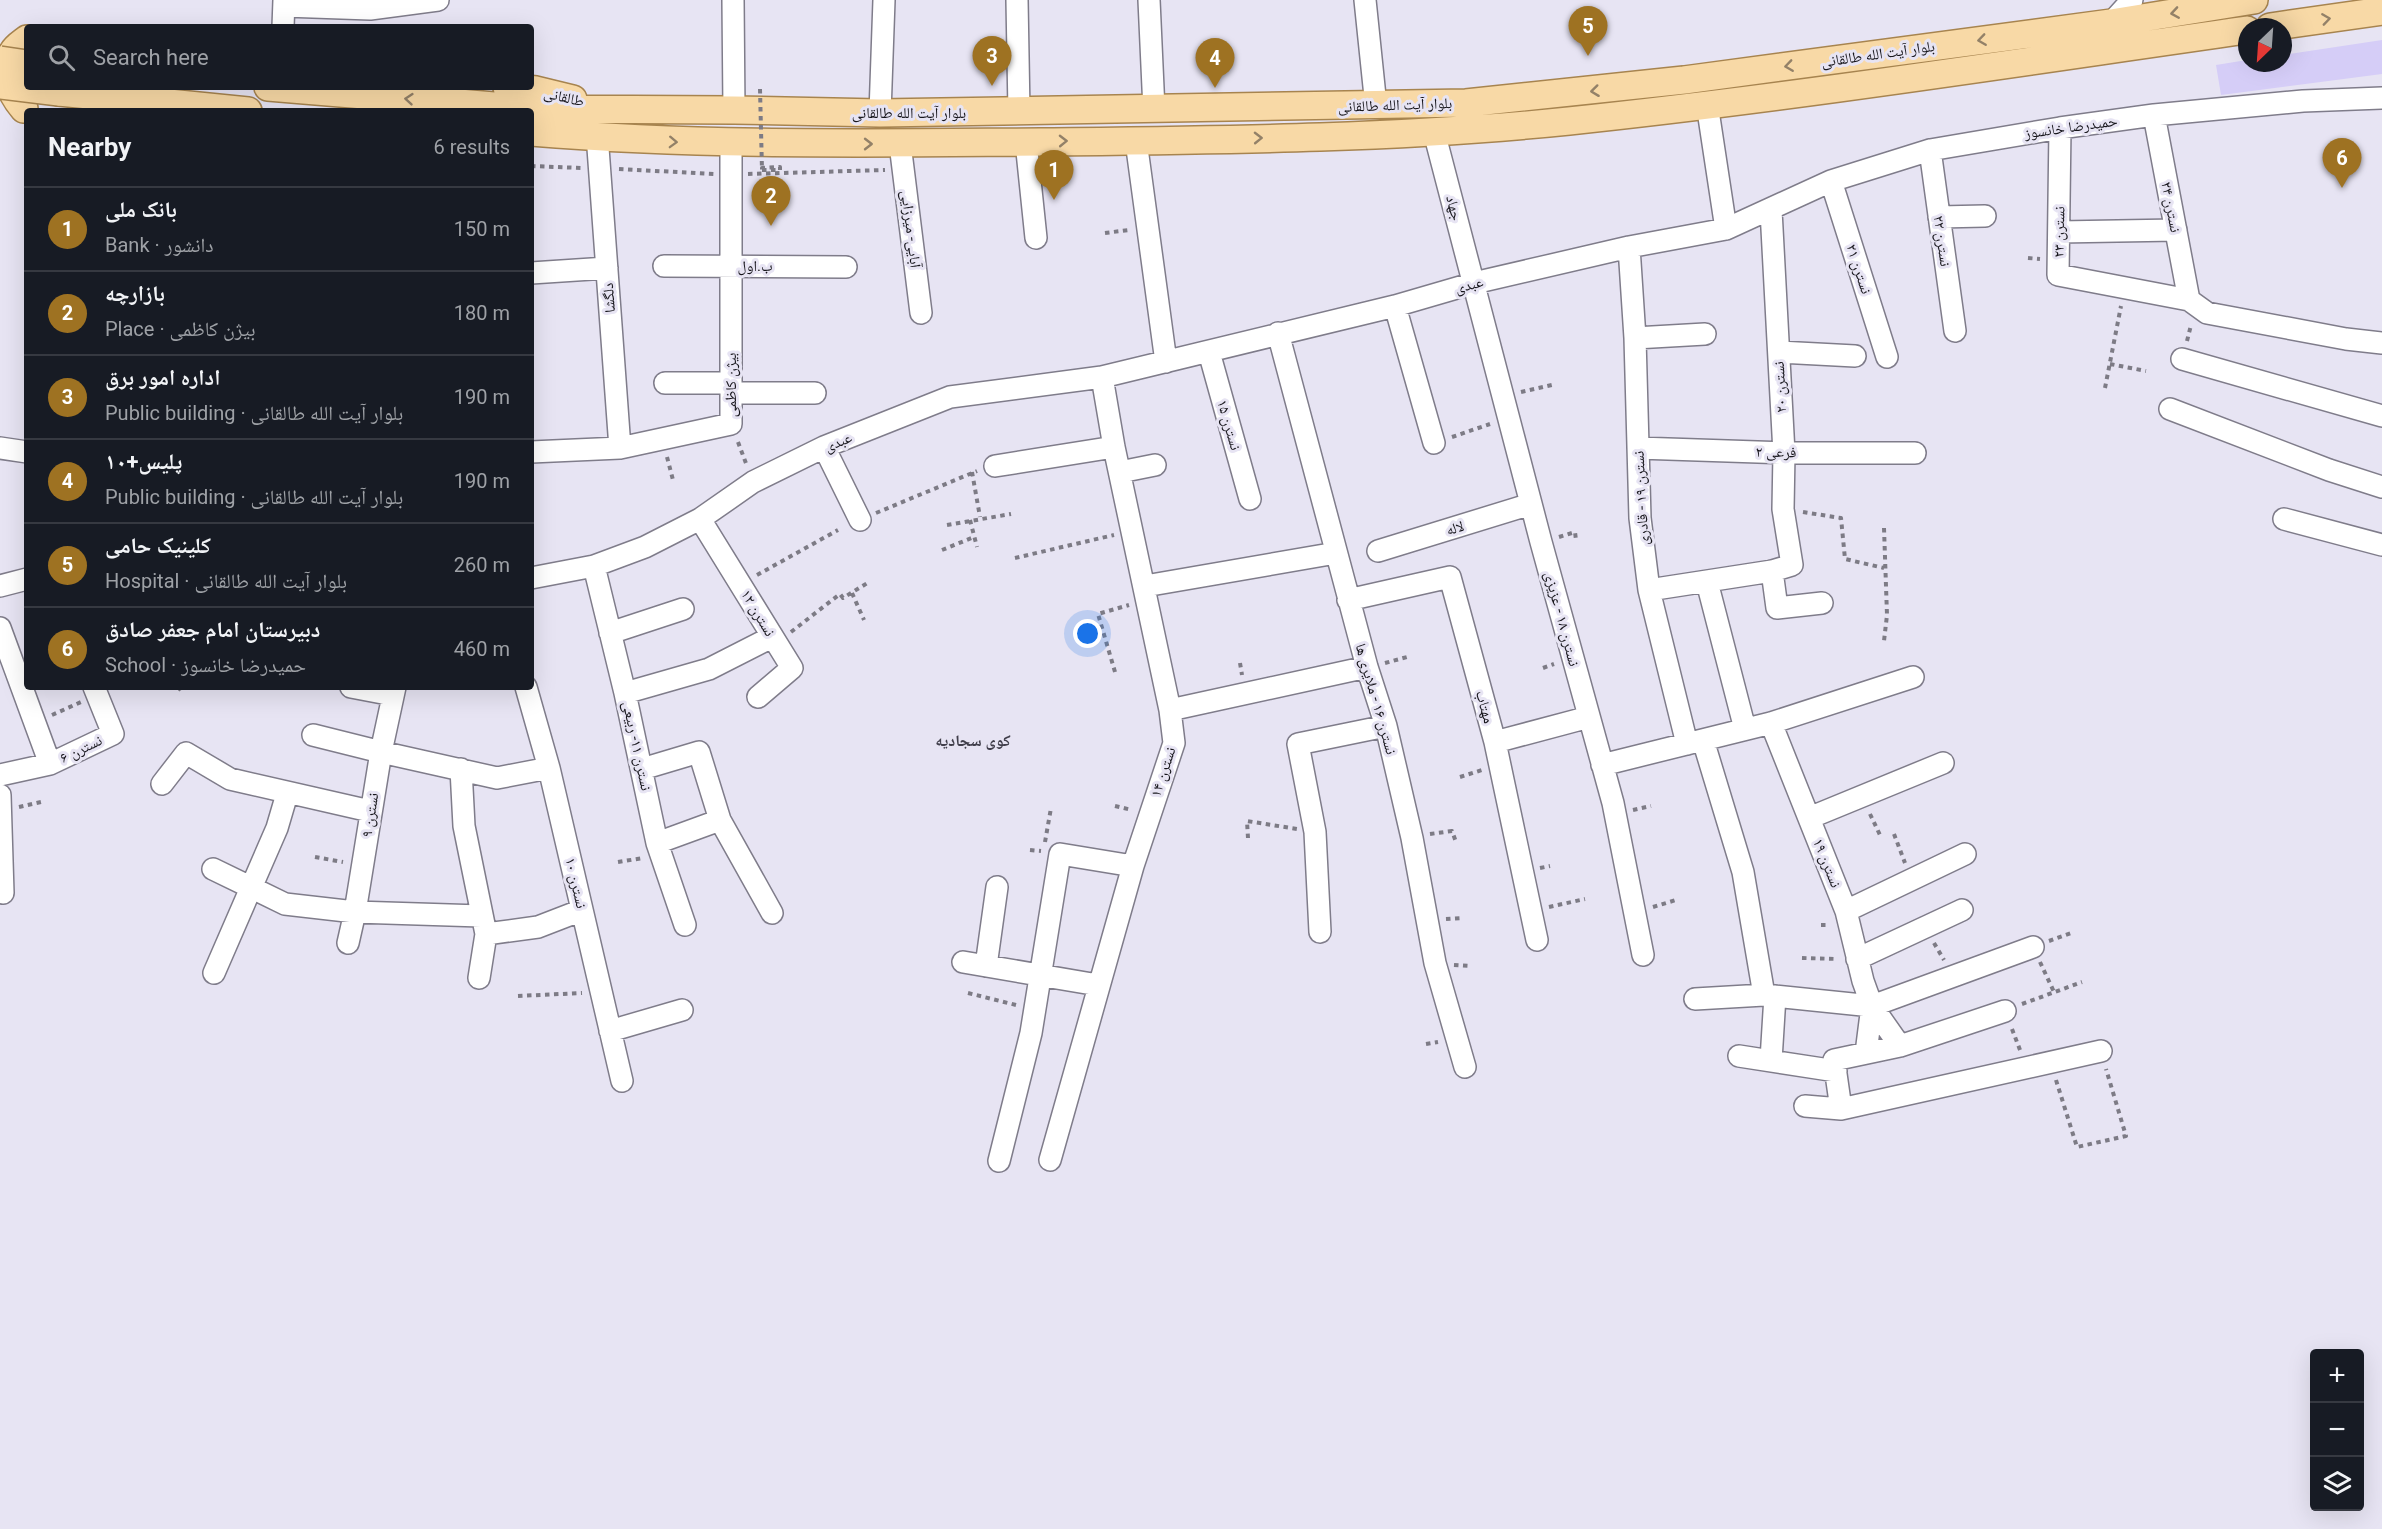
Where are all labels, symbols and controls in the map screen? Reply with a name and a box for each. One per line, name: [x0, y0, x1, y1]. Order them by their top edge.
one-way arrow: [2171, 6, 2180, 18]
pin: 5: [1568, 7, 1608, 56]
one-way arrow: [2321, 14, 2331, 26]
north arrow: [2238, 18, 2292, 72]
search box: [24, 24, 534, 90]
one-way arrow: [1978, 34, 1987, 46]
pin: 3: [972, 36, 1012, 86]
street label: بلوار آیت الله طالقانی: [1820, 37, 1936, 72]
pin: 4: [1196, 38, 1234, 88]
icon: search: [45, 41, 78, 74]
text: Search here: [93, 45, 209, 70]
one-way arrow: [1784, 60, 1793, 72]
street label: طالقانی: [542, 84, 586, 111]
one-way arrow: [1591, 84, 1600, 96]
one-way arrow: [404, 93, 413, 106]
street label: بلوار آیت الله طالقانی: [1338, 94, 1453, 117]
street label: بلوار آیت الله طالقانی: [852, 104, 966, 123]
street label: حمیدرضا خانسوز: [2022, 112, 2119, 143]
text: Nearby: [48, 132, 131, 162]
one-way arrow: [1254, 132, 1263, 144]
text: 6 results: [434, 135, 510, 159]
one-way arrow: [669, 135, 678, 148]
one-way arrow: [1059, 135, 1068, 147]
one-way arrow: [864, 138, 873, 150]
pin: 6: [2322, 138, 2362, 188]
pin: 1: [1034, 150, 1074, 200]
pin: 2: [752, 176, 790, 226]
street label: نسترن ۲۴: [2156, 180, 2185, 234]
street label: آبایی- میرزایی: [896, 189, 925, 270]
street label: جهاد: [1442, 193, 1466, 223]
text: بانک ملی: [105, 197, 177, 222]
street label: نسترن ۲۳: [2050, 206, 2069, 258]
street label: نسترن ۲۲: [1929, 214, 1954, 268]
text: 1: [62, 217, 73, 241]
text: 150 m: [454, 217, 510, 241]
text: Bank · دانشور: [105, 233, 214, 257]
street label: نسترن ۲۱: [1842, 242, 1876, 297]
street label: ب.اول: [737, 257, 773, 276]
street label: عبدی: [1453, 273, 1486, 298]
text: بازارچه: [105, 281, 165, 306]
street label: دلگشا: [599, 282, 619, 314]
text: 2: [62, 301, 73, 325]
text: 180 m: [454, 301, 510, 325]
text: Place · بیژن کاظمی: [105, 317, 256, 341]
street label: بیژن کاظمی: [722, 353, 741, 417]
street label: نسترن ۲۰: [1770, 361, 1791, 413]
text: اداره امور برق: [105, 365, 220, 390]
text: 3: [62, 385, 73, 409]
text: 190 m: [454, 385, 510, 409]
street label: نسترن ۱۵: [1212, 398, 1245, 453]
text: Public building · بلوار آیت الله طالقانی: [105, 401, 403, 425]
street label: عبدی: [821, 428, 855, 457]
street label: فرعی ۲: [1755, 443, 1797, 462]
text: پلیس+۱۰: [105, 449, 182, 474]
street label: نسترن ۱۹ - قادری: [1630, 450, 1653, 546]
text: 4: [62, 469, 73, 493]
text: 190 m: [454, 469, 510, 493]
text: Public building · بلوار آیت الله طالقانی: [105, 485, 403, 509]
street label: لاله: [1444, 517, 1466, 539]
text: کلینیک حامی: [105, 533, 211, 558]
text: 5: [62, 553, 73, 577]
text: 260 m: [454, 553, 510, 577]
text: Hospital · بلوار آیت الله طالقانی: [105, 569, 347, 593]
street label: نسترن ۱۸ - عزیزی: [1540, 570, 1583, 669]
street label: نسترن ۱۲: [736, 586, 779, 640]
text: دبیرستان امام جعفر صادق: [105, 617, 320, 642]
your location: [1073, 619, 1102, 648]
text: 6: [62, 637, 73, 661]
text: 460 m: [454, 637, 510, 661]
street label: نسترن ۱۶ - ملایری ها: [1351, 641, 1400, 757]
text: School · حمیدرضا خانسوز: [105, 653, 306, 677]
street label: مهتاب: [1472, 689, 1498, 726]
street label: نسترن ۱۱- ربیعی: [618, 700, 655, 793]
street label: نسترن ۶: [57, 731, 106, 768]
district label: کوی سجادیه: [935, 731, 1011, 750]
street label: نسترن ۱۴: [1146, 745, 1180, 800]
street label: نسترن ۹: [358, 791, 383, 839]
street label: نسترن ۱۹: [1808, 836, 1845, 891]
street label: نسترن ۱۰: [560, 856, 591, 910]
map controls: [2310, 1349, 2364, 1511]
button: +: [2310, 1349, 2364, 1403]
button: −: [2310, 1403, 2364, 1457]
button: layers: [2310, 1457, 2364, 1511]

